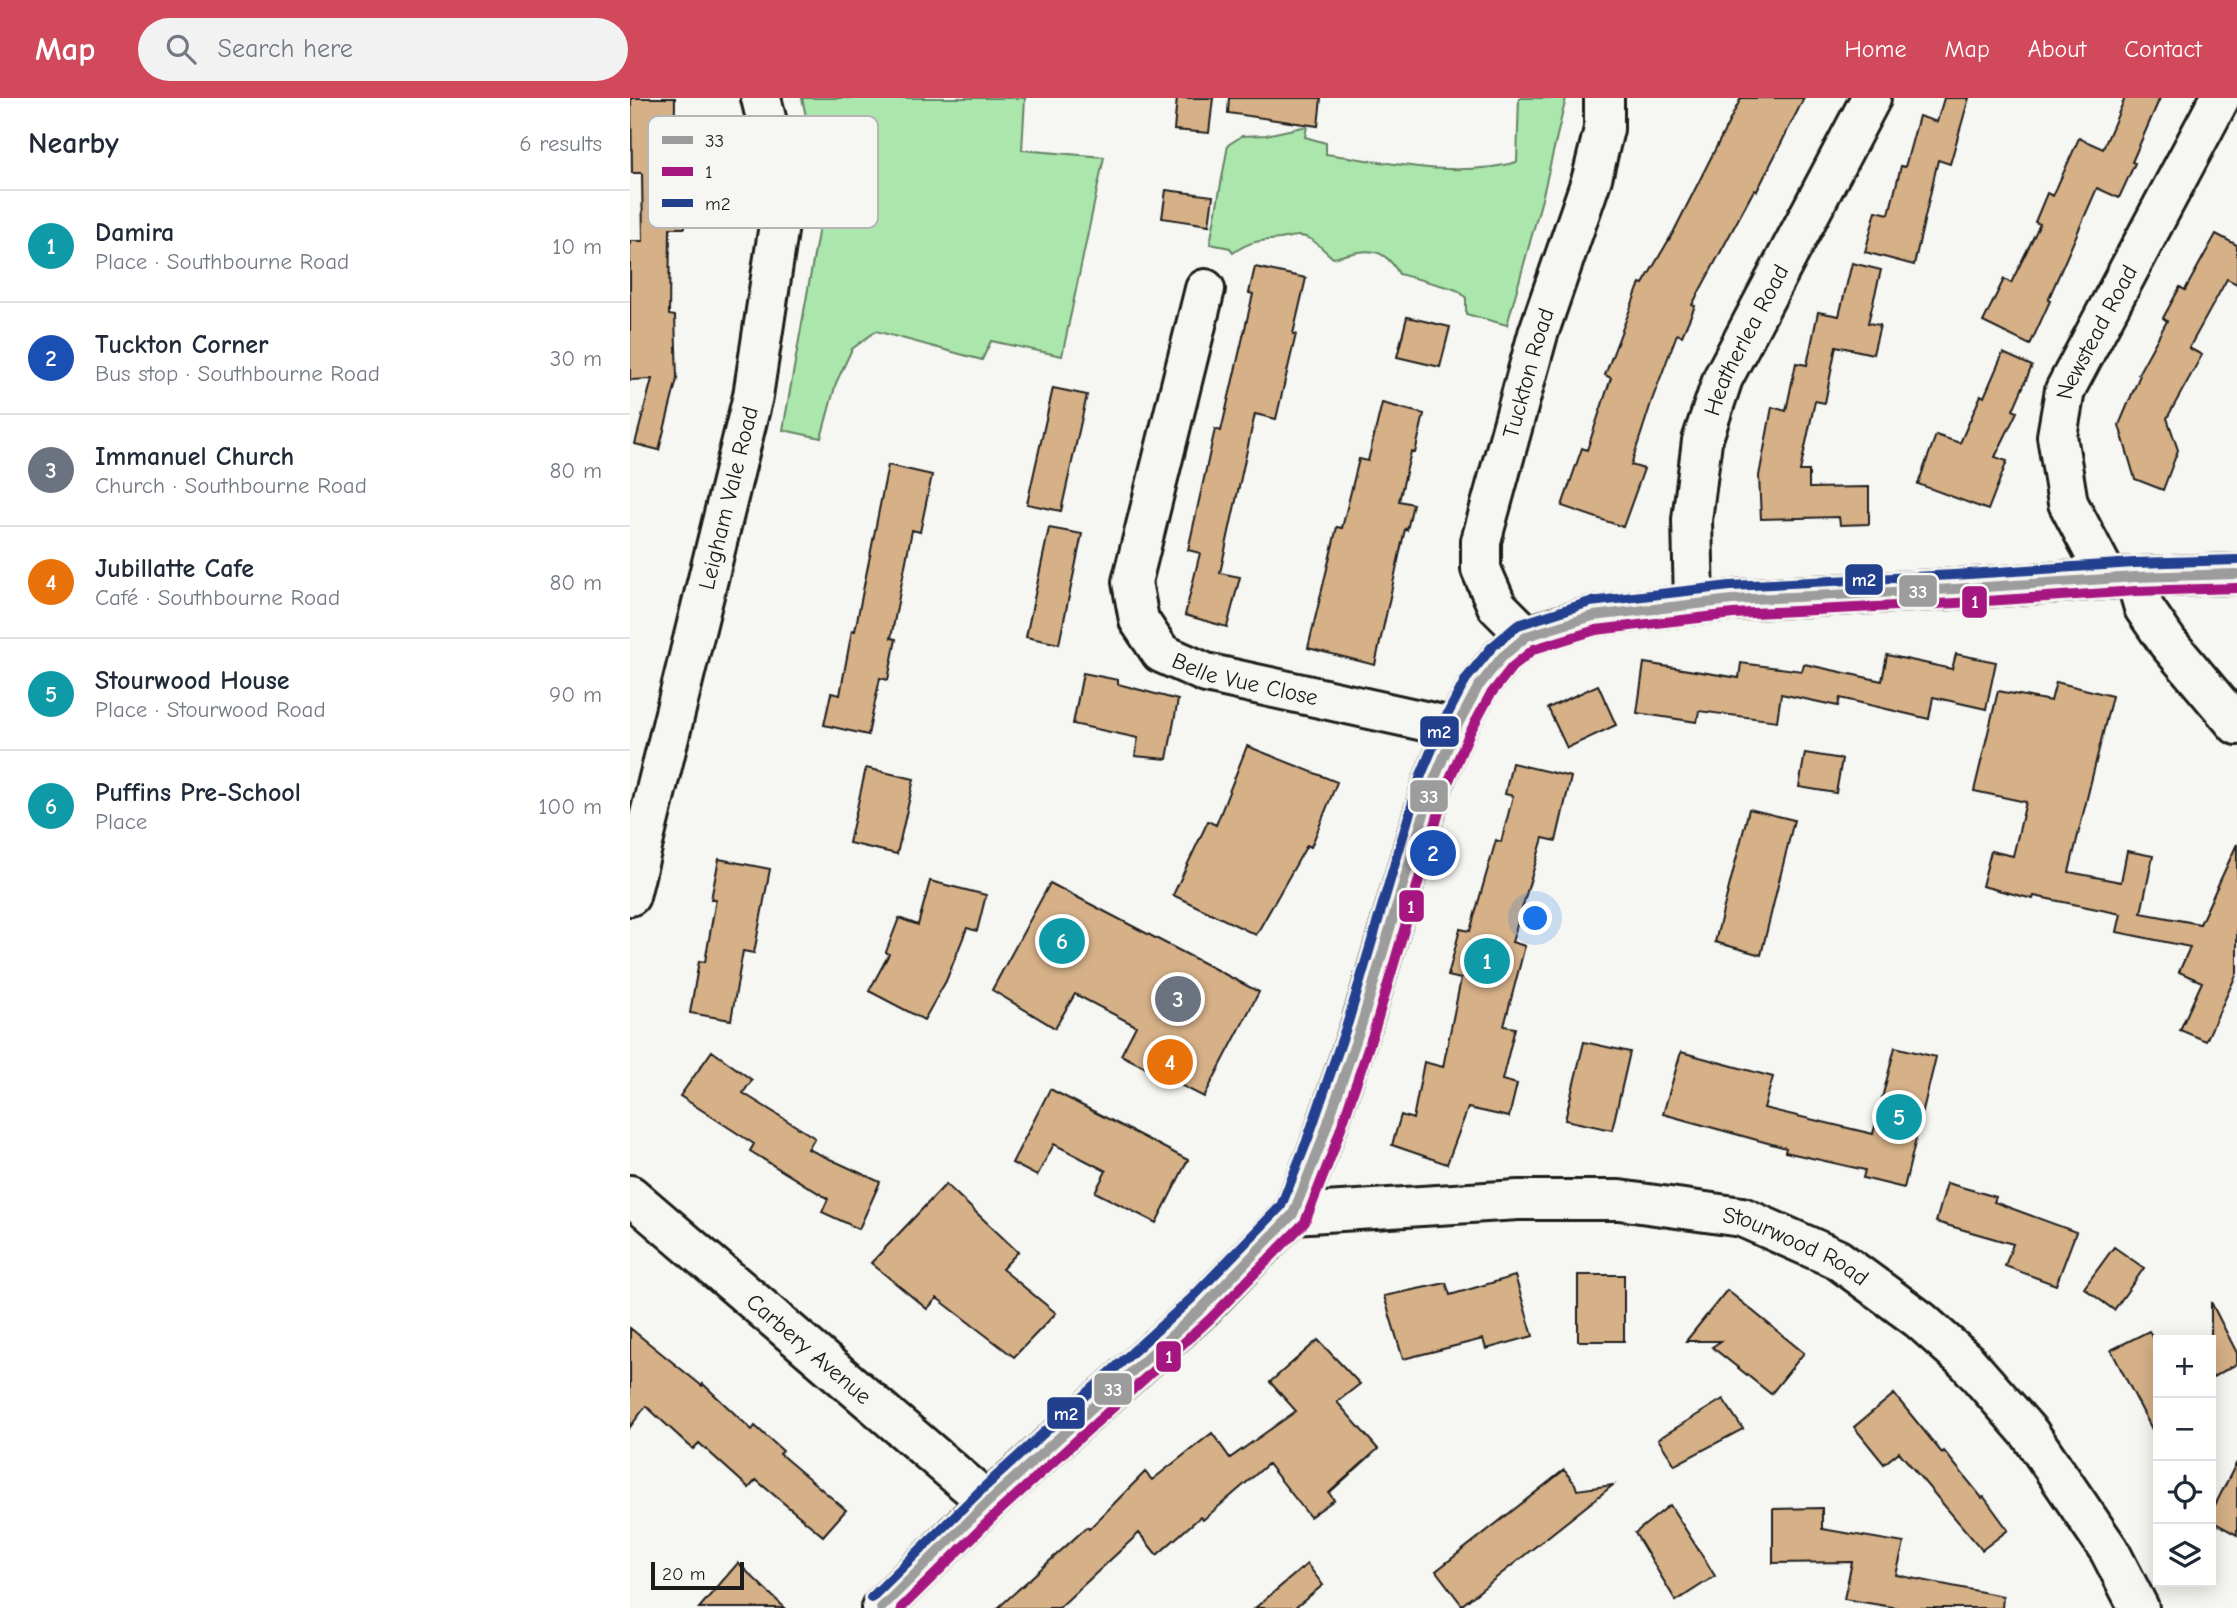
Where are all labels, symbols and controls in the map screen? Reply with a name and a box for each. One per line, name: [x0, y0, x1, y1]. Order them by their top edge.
search box: [138, 18, 628, 81]
text: Map: [35, 30, 96, 68]
icon: search: [162, 30, 200, 68]
text: Search here: [218, 34, 353, 64]
text: Home: [1845, 35, 1906, 63]
text: Map: [1944, 35, 1990, 63]
text: About: [2028, 35, 2086, 63]
text: Contact: [2124, 35, 2202, 63]
legend: [648, 116, 878, 228]
text: Nearby: [28, 126, 119, 161]
text: 6 results: [519, 130, 602, 157]
text: 33: [705, 130, 724, 152]
text: 1: [705, 161, 713, 183]
text: m2: [705, 193, 731, 215]
text: Damira: [95, 218, 174, 248]
text: 1: [46, 233, 56, 260]
text: 10 m: [552, 233, 602, 260]
text: Place · Southbourne Road: [95, 248, 349, 275]
street label: Heatherlea Road: [1698, 260, 1794, 419]
street label: Newstead Road: [2050, 260, 2143, 401]
street label: Tuckton Road: [1496, 304, 1559, 441]
text: Tuckton Corner: [95, 330, 269, 360]
text: 2: [45, 345, 57, 372]
text: 30 m: [550, 345, 602, 372]
text: Bus stop · Southbourne Road: [95, 360, 380, 387]
street label: Leigham Vale Road: [692, 403, 763, 592]
text: Immanuel Church: [95, 442, 294, 472]
text: 3: [45, 457, 57, 484]
text: 80 m: [549, 457, 602, 484]
text: Church · Southbourne Road: [95, 472, 367, 499]
text: Jubillatte Cafe: [95, 554, 254, 584]
line badge: m2: [1844, 563, 1884, 596]
text: 4: [46, 569, 56, 596]
text: 80 m: [549, 569, 602, 596]
text: m2: [1852, 569, 1876, 591]
line badge: 33: [1898, 574, 1938, 608]
text: 33: [1909, 581, 1927, 603]
text: Café · Southbourne Road: [95, 584, 340, 611]
line badge: 1: [1961, 585, 1988, 619]
text: 1: [1971, 591, 1979, 613]
street label: Belle Vue Close: [1168, 646, 1321, 711]
text: Stourwood House: [95, 666, 290, 696]
text: 5: [45, 681, 57, 708]
text: 90 m: [549, 681, 602, 708]
text: Place · Stourwood Road: [95, 696, 326, 723]
line badge: m2: [1419, 715, 1460, 748]
text: m2: [1427, 721, 1451, 743]
text: Puffins Pre-School: [95, 778, 301, 808]
line badge: 33: [1409, 779, 1449, 813]
text: 33: [1420, 786, 1438, 808]
text: 6: [45, 793, 57, 820]
text: 100 m: [538, 793, 602, 820]
text: Place: [95, 808, 147, 835]
pin: 2: [1410, 827, 1456, 879]
line badge: 1: [1398, 889, 1425, 923]
text: 1: [1407, 896, 1415, 918]
your location: [1518, 901, 1552, 935]
pin: 6: [1039, 915, 1085, 967]
pin: 1: [1464, 935, 1510, 987]
pin: 3: [1155, 973, 1201, 1025]
pin: 4: [1147, 1036, 1193, 1088]
pin: 5: [1876, 1091, 1922, 1143]
street label: Stourwood Road: [1721, 1201, 1874, 1291]
street label: Carbery Avenue: [741, 1288, 877, 1410]
map controls: [2153, 1335, 2216, 1587]
button: +: [2153, 1335, 2216, 1398]
line badge: 1: [1155, 1340, 1182, 1373]
text: 1: [1165, 1346, 1173, 1368]
line badge: 33: [1093, 1372, 1133, 1406]
text: 33: [1104, 1379, 1122, 1401]
line badge: m2: [1046, 1396, 1086, 1430]
button: −: [2153, 1398, 2216, 1461]
text: m2: [1054, 1403, 1078, 1425]
button: locate: [2153, 1461, 2216, 1524]
button: layers: [2153, 1524, 2216, 1587]
scale bar: [651, 1559, 744, 1591]
text: 20 m: [662, 1563, 706, 1585]

